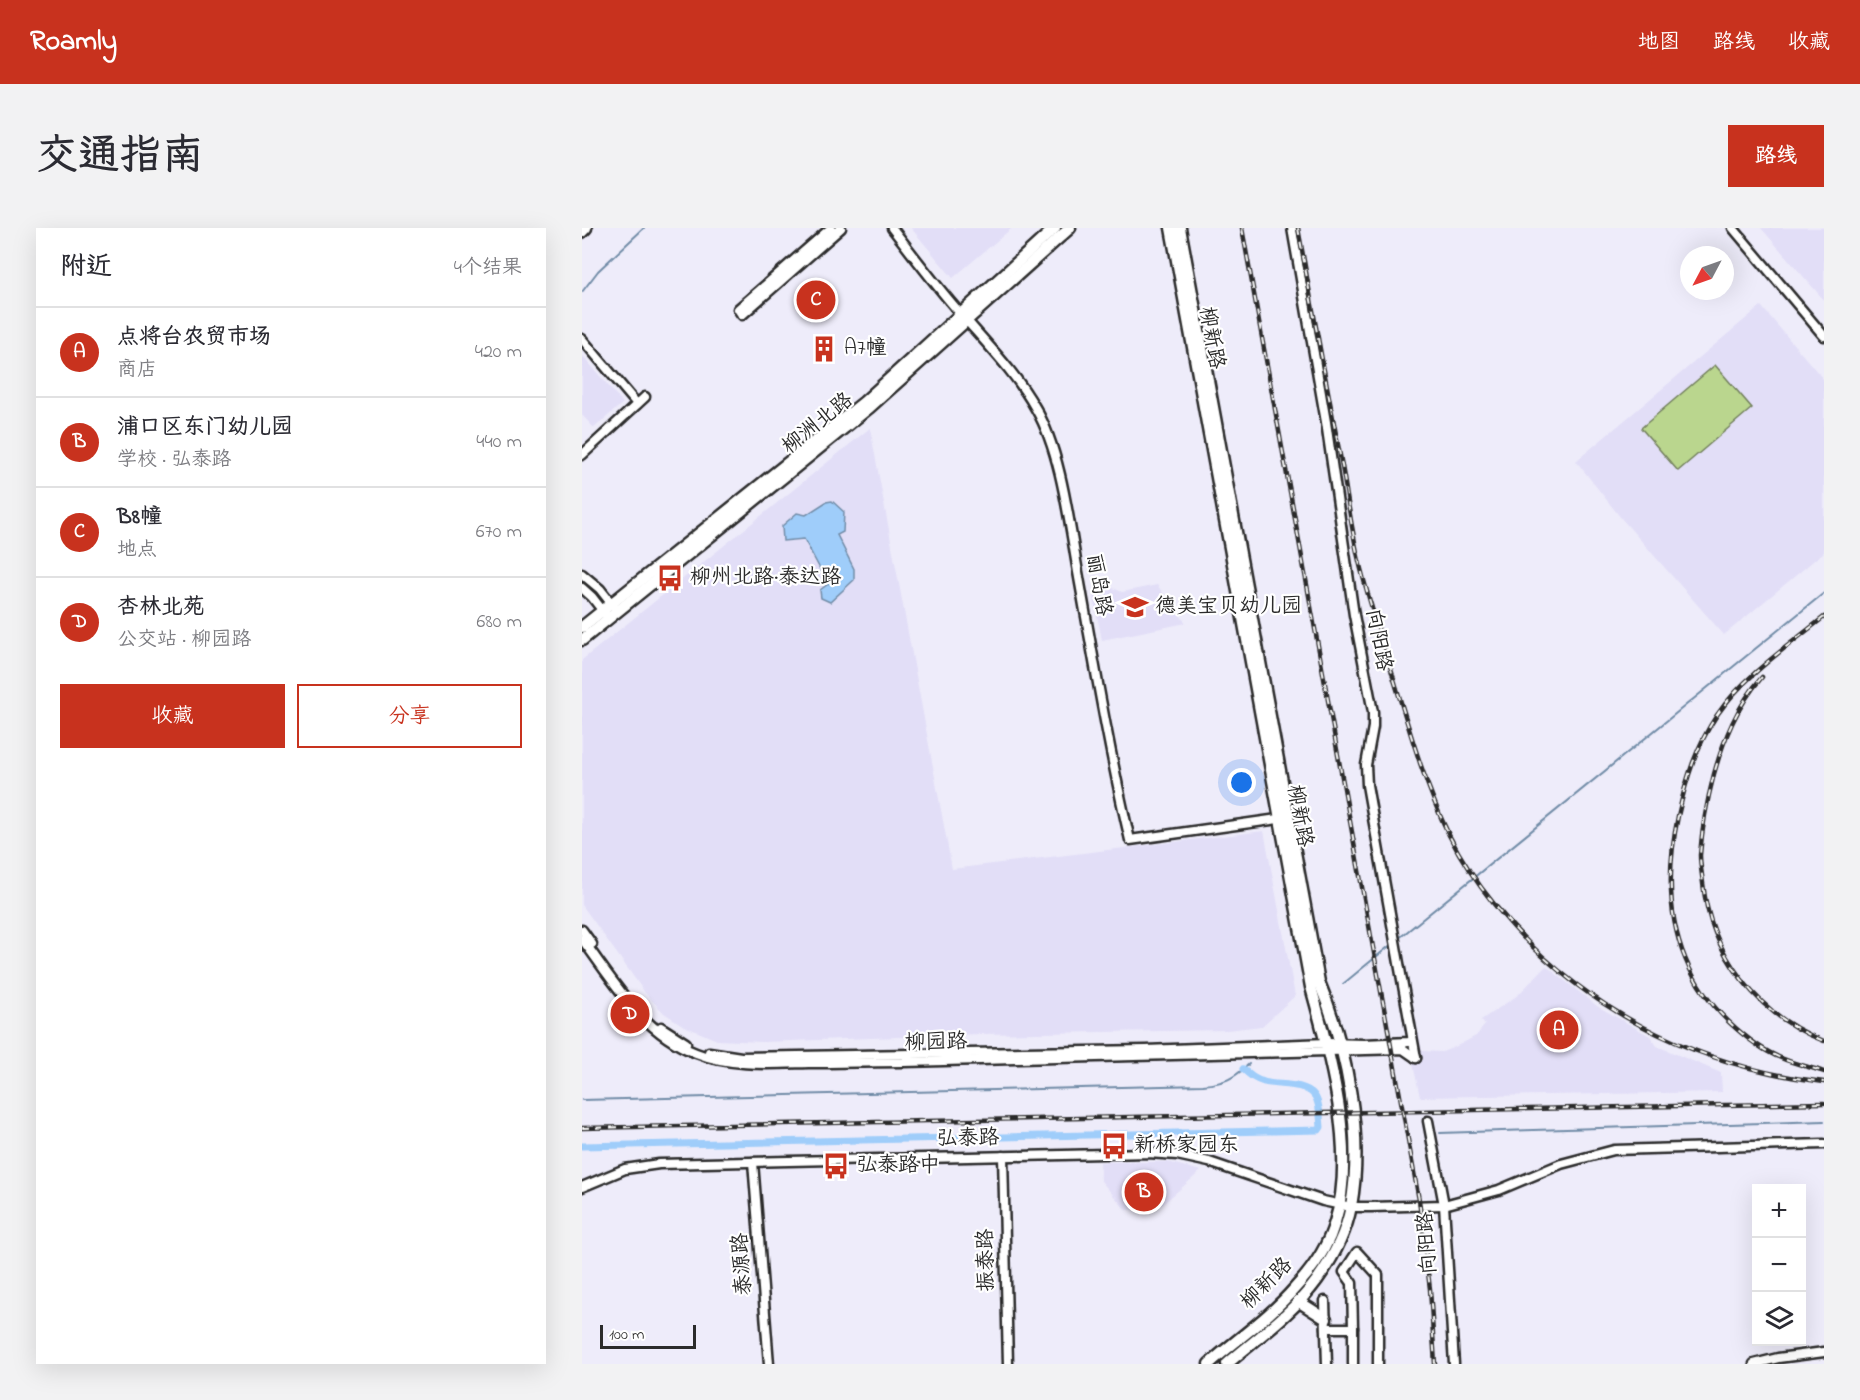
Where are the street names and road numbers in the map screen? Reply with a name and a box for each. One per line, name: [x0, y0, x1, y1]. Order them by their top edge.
street label: 柳新路: [1191, 304, 1231, 372]
street label: 柳洲北路: [776, 386, 860, 462]
street label: 丽岛路: [1078, 551, 1118, 619]
street label: 向阳路: [1357, 606, 1399, 674]
street label: 柳新路: [1279, 782, 1319, 850]
street label: 柳园路: [904, 1027, 968, 1059]
street label: 弘泰路: [936, 1123, 1000, 1155]
street label: 向阳路: [1411, 1211, 1445, 1275]
street label: 振泰路: [971, 1228, 1003, 1292]
street label: 泰源路: [726, 1232, 760, 1296]
street label: 柳新路: [1234, 1251, 1300, 1317]

